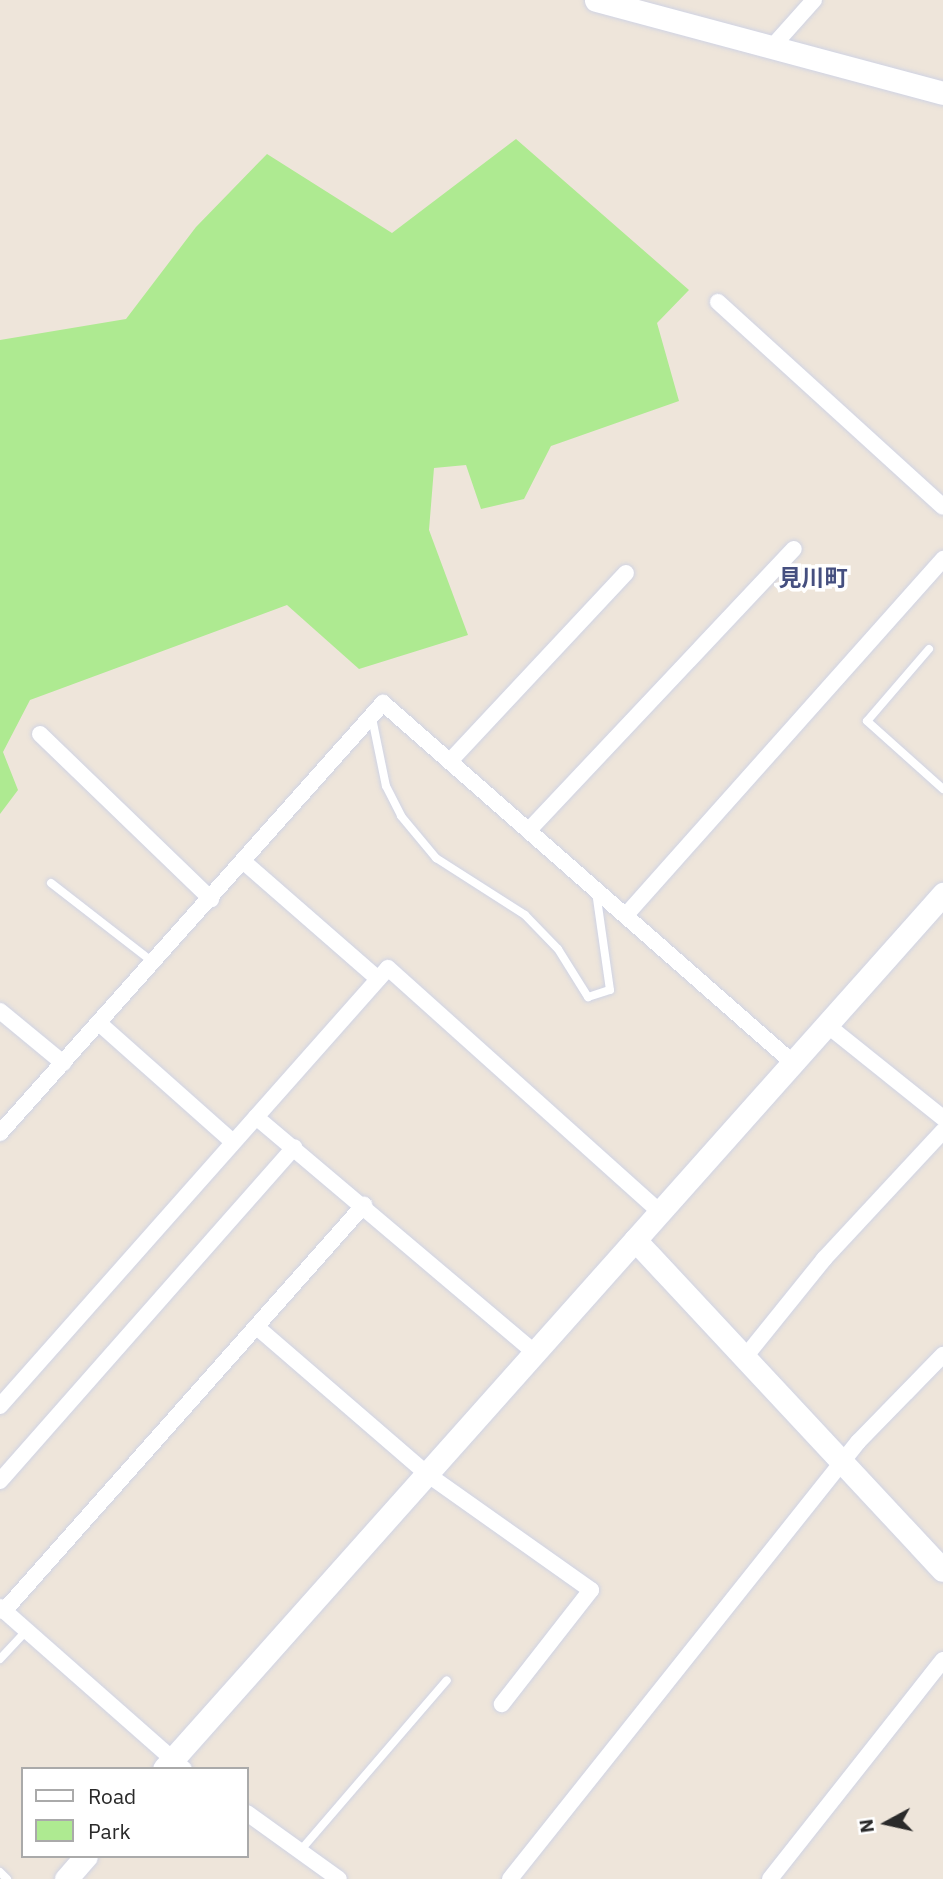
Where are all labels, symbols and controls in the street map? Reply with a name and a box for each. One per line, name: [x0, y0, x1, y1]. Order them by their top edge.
district label: 見川町: [779, 563, 847, 591]
legend: [21, 1767, 248, 1858]
text: Road: [88, 1782, 136, 1810]
north arrow: [852, 1788, 922, 1858]
text: Park: [88, 1817, 131, 1845]
text: N: [853, 1817, 879, 1834]

